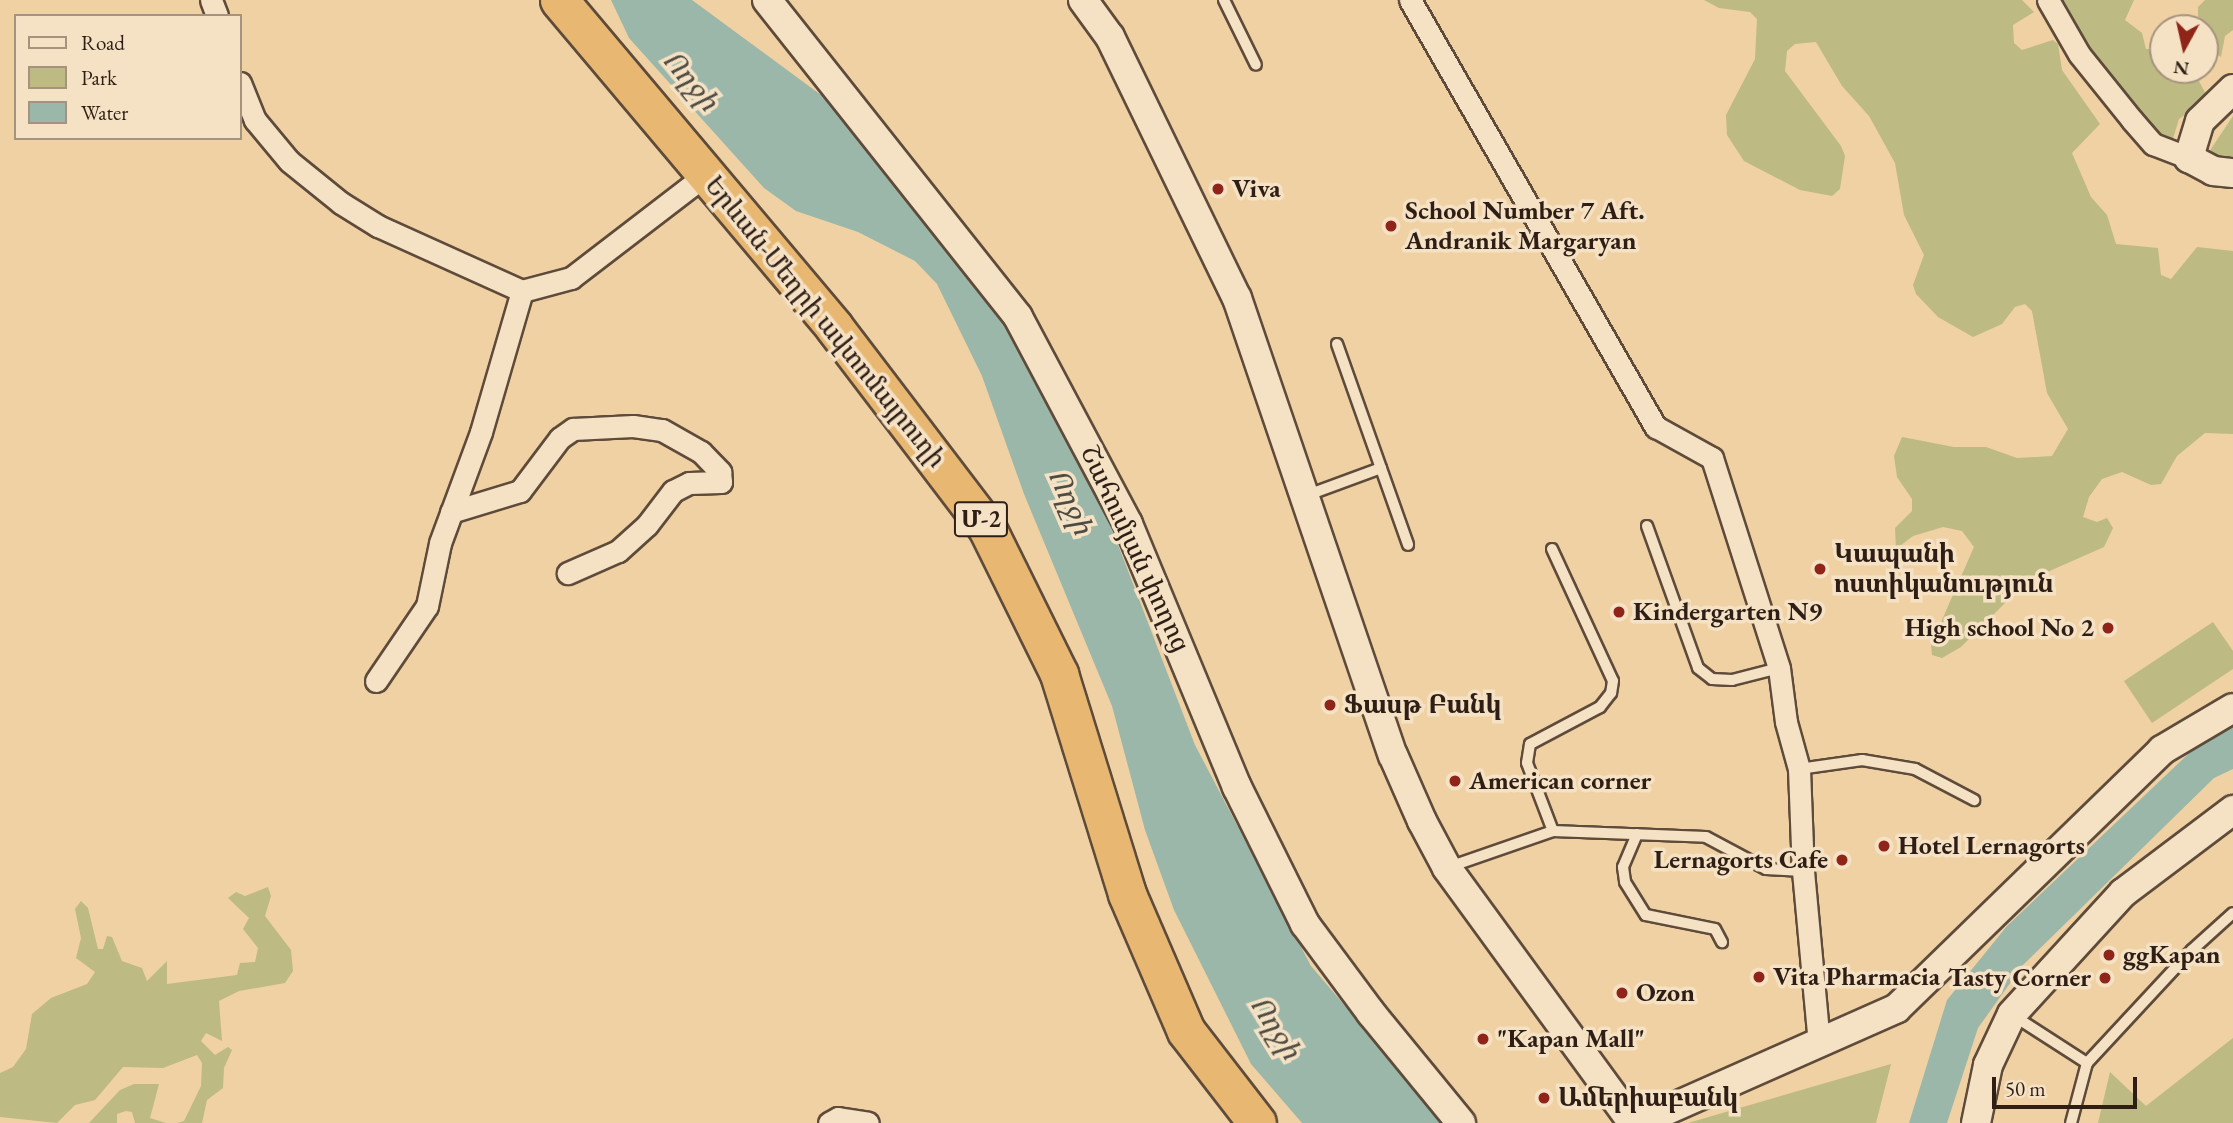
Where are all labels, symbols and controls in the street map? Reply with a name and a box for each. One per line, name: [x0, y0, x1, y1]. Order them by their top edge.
legend: [14, 14, 242, 140]
north arrow: [2149, 14, 2219, 84]
text: Road: [81, 29, 125, 56]
water label: Ողջի: [656, 43, 726, 117]
text: N: [2172, 55, 2191, 82]
text: Park: [81, 64, 117, 91]
text: Water: [81, 99, 128, 126]
street label: Երևան-Մեղրի ավտոմայրուղի: [698, 170, 952, 474]
place label: Viva: [1232, 173, 1281, 205]
marker: Viva: [1210, 181, 1226, 197]
place label: School Number 7 Aft. Andranik Margaryan: [1405, 195, 1645, 256]
marker: School Number 7 Aft. Andranik Margaryan: [1383, 218, 1399, 234]
street label: Շահումյան փողոց: [1074, 441, 1196, 657]
water label: Ողջի: [1042, 463, 1100, 539]
road number: Մ-2: [953, 498, 1009, 540]
place label: Կապանի ոստիկանություն: [1834, 538, 2053, 600]
marker: Կապանի ոստիկանություն: [1812, 561, 1828, 577]
place label: Kindergarten N9: [1633, 596, 1822, 628]
marker: Kindergarten N9: [1611, 604, 1627, 620]
place label: High school No 2: [1905, 612, 2094, 644]
marker: High school No 2: [2100, 620, 2116, 636]
place label: Ֆասթ Բանկ: [1344, 689, 1501, 721]
marker: Ֆասթ Բանկ: [1322, 697, 1338, 713]
place label: American corner: [1469, 765, 1651, 797]
marker: American corner: [1447, 773, 1463, 789]
place label: Hotel Lernagorts: [1898, 830, 2085, 862]
marker: Hotel Lernagorts: [1876, 838, 1892, 854]
place label: Lernagorts Cafe: [1654, 844, 1828, 876]
marker: Lernagorts Cafe: [1834, 852, 1850, 868]
place label: ggKapan: [2123, 939, 2221, 971]
marker: ggKapan: [2101, 947, 2117, 963]
place label: Vita Pharmacia: [1773, 961, 1940, 993]
place label: Tasty Corner: [1948, 962, 2091, 994]
marker: Vita Pharmacia: [1751, 969, 1767, 985]
marker: Tasty Corner: [2097, 970, 2113, 986]
place label: Ozon: [1636, 977, 1695, 1009]
marker: Ozon: [1614, 985, 1630, 1001]
water label: Ողջի: [1244, 989, 1308, 1065]
place label: "Kapan Mall": [1497, 1023, 1645, 1055]
marker: "Kapan Mall": [1475, 1031, 1491, 1047]
scale bar: [1995, 1064, 2140, 1108]
text: 50 m: [2005, 1075, 2046, 1102]
place label: Ամերիաբանկ: [1558, 1082, 1738, 1114]
marker: Ամերիաբանկ: [1536, 1090, 1552, 1106]

